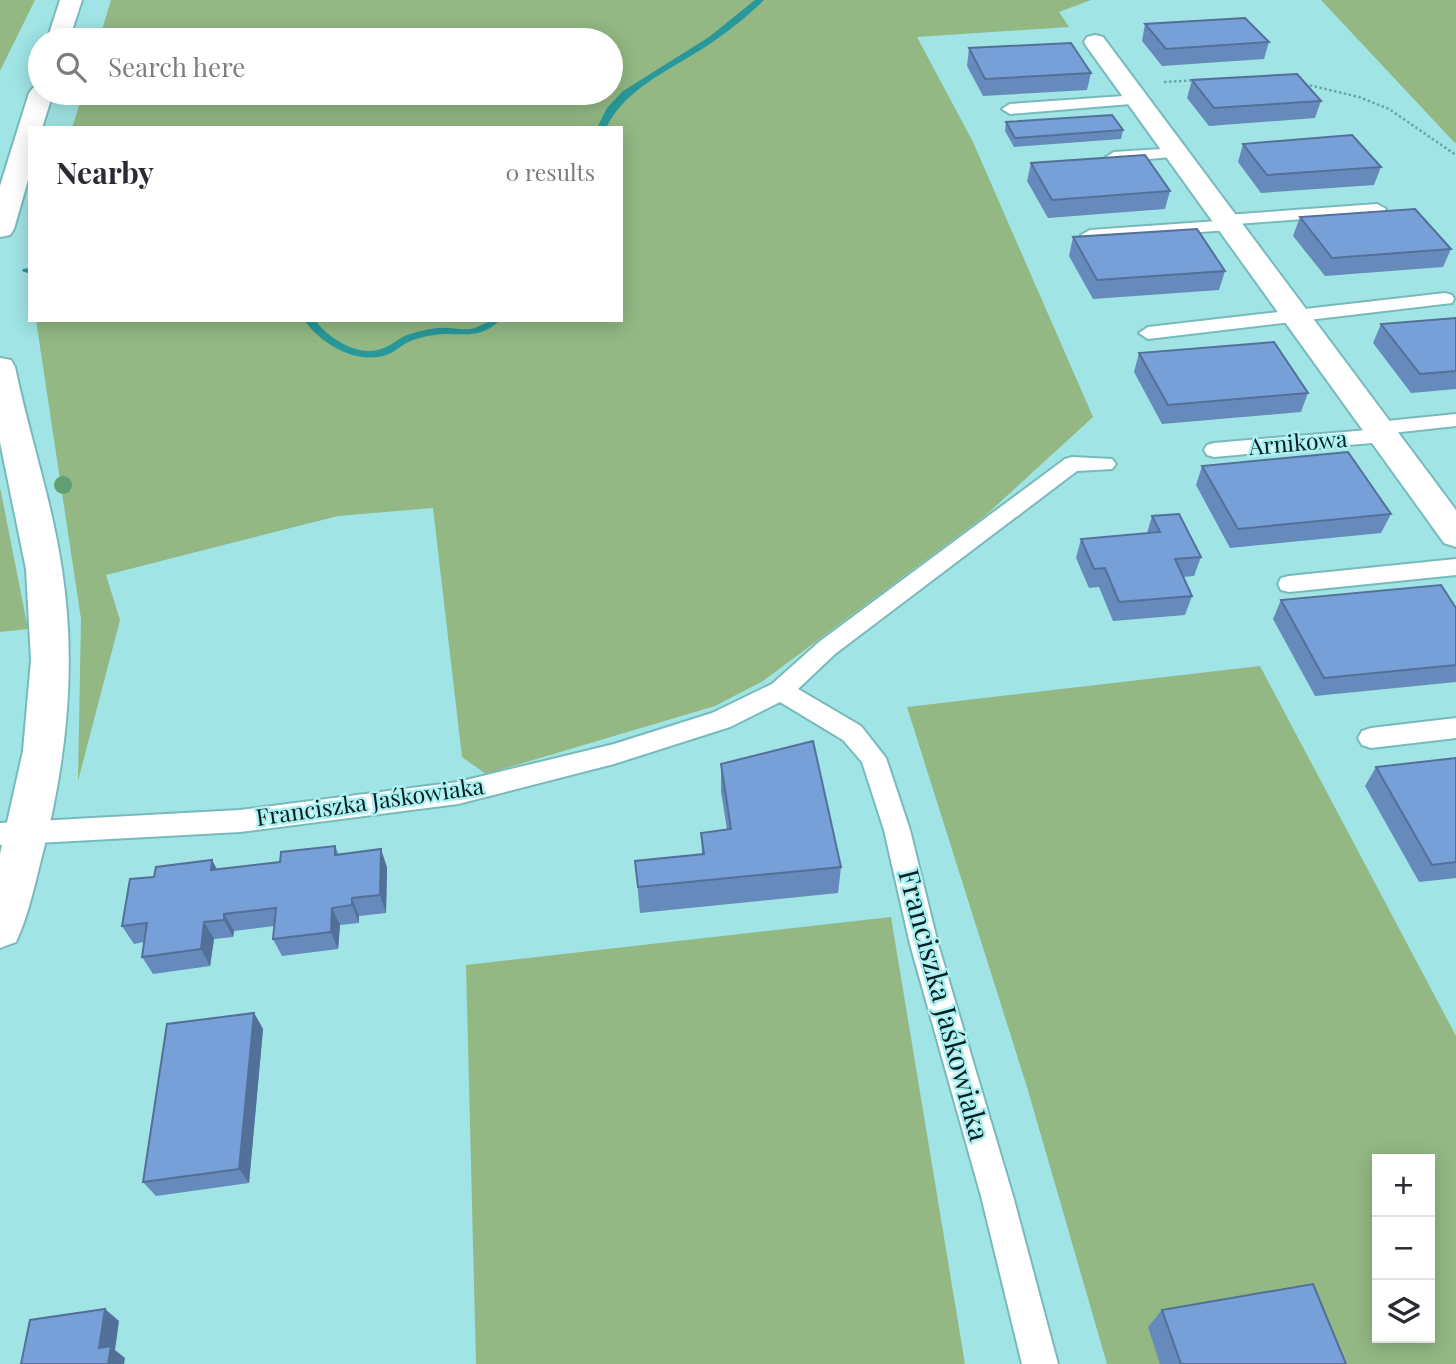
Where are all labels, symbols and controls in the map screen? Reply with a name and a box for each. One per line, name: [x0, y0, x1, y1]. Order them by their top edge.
search box: [28, 28, 623, 105]
icon: search: [52, 48, 90, 86]
text: Search here: [108, 49, 245, 84]
text: Nearby: [56, 152, 154, 192]
text: 0 results: [505, 156, 595, 187]
street label: Arnikowa: [1246, 422, 1349, 461]
street label: Franciszka Jaśkowiaka: [254, 769, 486, 832]
street label: Franciszka Jaśkowiaka: [891, 865, 1000, 1145]
map controls: [1372, 1154, 1435, 1343]
button: +: [1372, 1154, 1435, 1217]
button: −: [1372, 1217, 1435, 1280]
button: layers: [1372, 1280, 1435, 1343]

